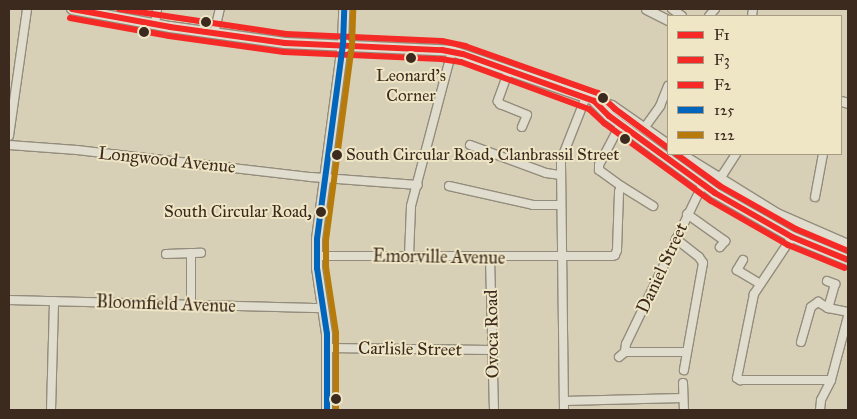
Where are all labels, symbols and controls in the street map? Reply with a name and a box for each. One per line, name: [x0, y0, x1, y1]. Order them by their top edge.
legend: [667, 15, 842, 155]
unlabelled marker: [201, 17, 211, 27]
text: F1: [714, 26, 730, 44]
unlabelled marker: [139, 27, 149, 37]
text: F3: [714, 51, 730, 69]
marker: Leonard's Corner: [406, 53, 416, 63]
place label: Leonard's Corner: [376, 66, 446, 106]
text: F2: [714, 76, 731, 94]
unlabelled marker: [598, 93, 608, 103]
text: 125: [714, 101, 734, 119]
text: 122: [714, 126, 735, 144]
unlabelled marker: [620, 134, 630, 144]
street label: Longwood Avenue: [97, 142, 237, 178]
place label: South Circular Road, Clanbrassil Street: [346, 145, 619, 165]
marker: South Circular Road, Clanbrassil Street: [332, 150, 342, 160]
place label: South Circular Road,: [164, 202, 312, 222]
marker: South Circular Road,: [316, 207, 326, 217]
street label: Daniel Street: [632, 219, 692, 317]
street label: Emorville Avenue: [372, 245, 506, 269]
street label: Ovoca Road: [480, 289, 504, 379]
street label: Bloomfield Avenue: [96, 291, 236, 317]
street label: Carlisle Street: [358, 337, 462, 361]
unlabelled marker: [331, 394, 341, 404]

